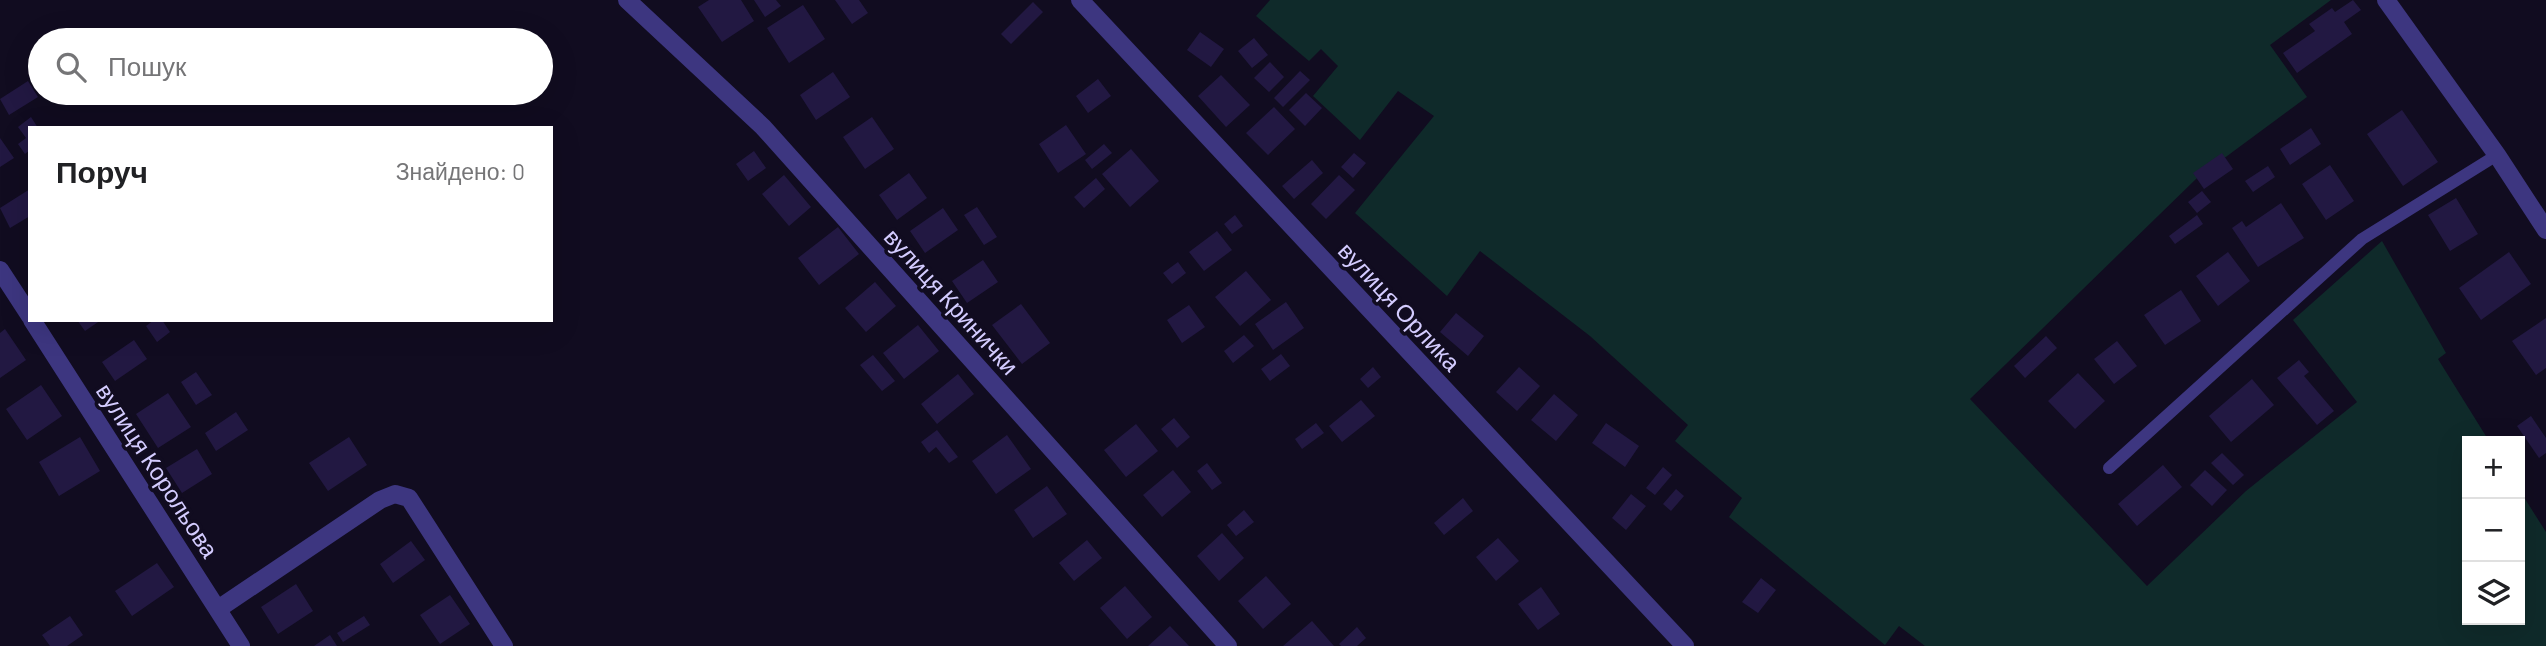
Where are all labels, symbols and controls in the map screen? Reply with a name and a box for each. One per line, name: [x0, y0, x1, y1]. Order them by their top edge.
search box: [28, 28, 553, 105]
icon: search: [52, 48, 90, 86]
text: Пошук: [108, 50, 186, 81]
text: Поруч: [56, 153, 148, 189]
text: Знайдено: 0: [396, 157, 525, 185]
street label: вулиця Кринички: [879, 222, 1025, 380]
street label: вулиця Орлика: [1333, 236, 1468, 377]
street label: вулиця Корольова: [91, 377, 225, 563]
map controls: [2462, 436, 2525, 625]
button: +: [2462, 436, 2525, 499]
button: −: [2462, 499, 2525, 562]
button: layers: [2462, 562, 2525, 625]

